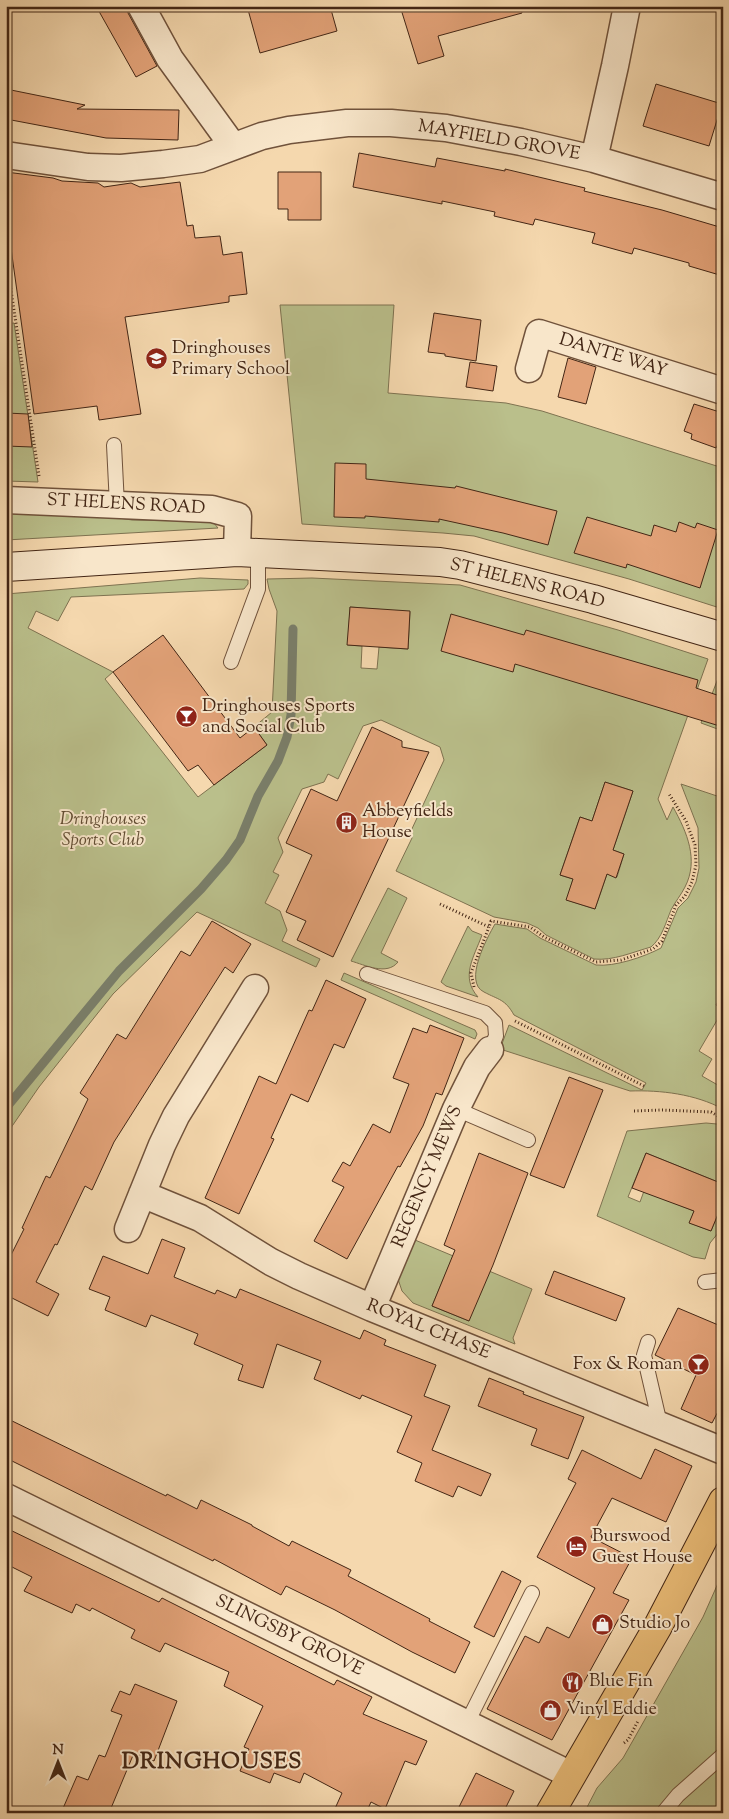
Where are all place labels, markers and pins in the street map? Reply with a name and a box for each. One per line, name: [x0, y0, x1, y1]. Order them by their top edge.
place label: Dringhouses Primary School: [172, 336, 290, 383]
school or university icon: Dringhouses Primary School: [144, 347, 168, 371]
place label: Dringhouses Sports and Social Club: [202, 694, 355, 741]
bar icon: Dringhouses Sports and Social Club: [174, 705, 198, 729]
place label: Abbeyfields House: [362, 799, 453, 846]
building icon: Abbeyfields House: [334, 810, 358, 834]
place label: Fox & Roman: [573, 1352, 683, 1378]
bar icon: Fox & Roman: [687, 1353, 711, 1377]
place label: Burswood Guest House: [592, 1524, 692, 1571]
hotel icon: Burswood Guest House: [564, 1535, 588, 1559]
place label: Studio Jo: [619, 1611, 690, 1637]
shop icon: Studio Jo: [591, 1612, 615, 1636]
place label: Blue Fin: [589, 1669, 653, 1695]
restaurant icon: Blue Fin: [561, 1670, 585, 1694]
place label: Vinyl Eddie: [566, 1697, 657, 1723]
shop icon: Vinyl Eddie: [538, 1698, 562, 1722]

